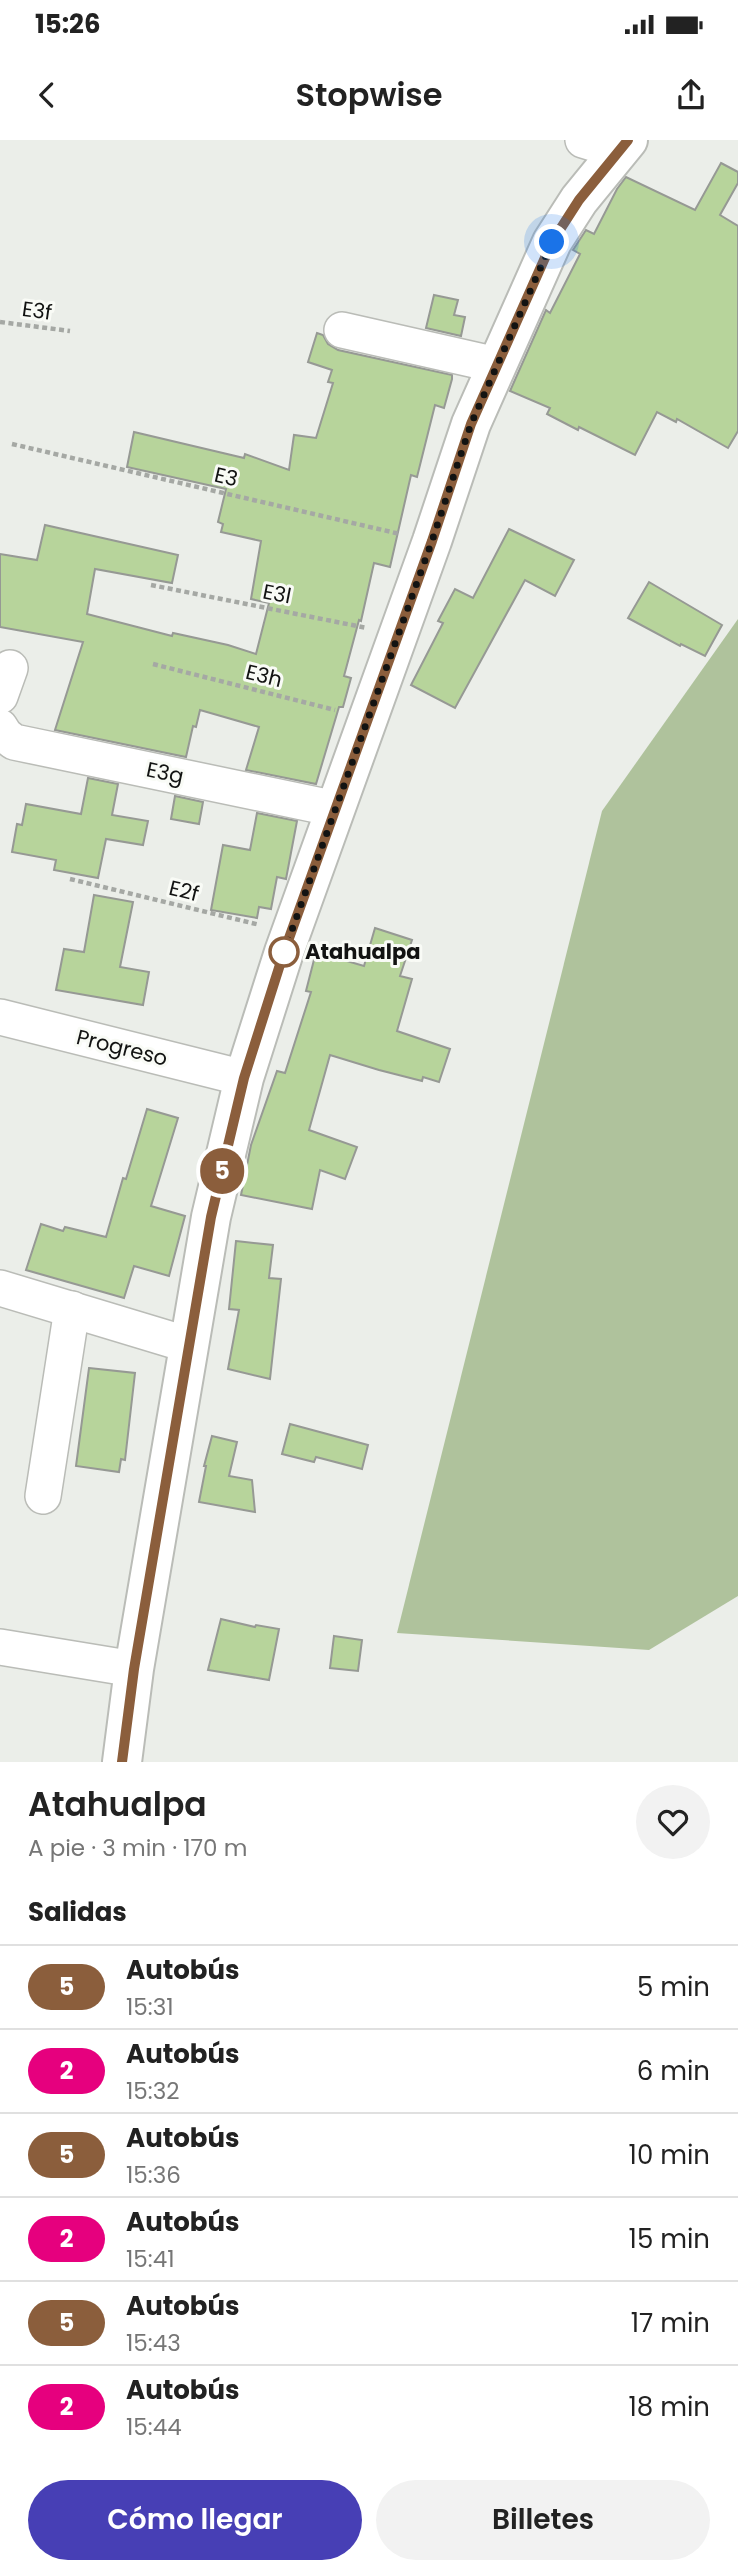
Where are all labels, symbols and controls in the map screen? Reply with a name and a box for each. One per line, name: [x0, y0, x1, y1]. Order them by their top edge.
text: 15:26: [35, 6, 100, 42]
text: Stopwise: [295, 72, 443, 117]
icon: back: [28, 76, 66, 114]
icon: share: [672, 76, 710, 114]
your location: [534, 224, 569, 259]
street label: E3f: [20, 294, 54, 327]
street label: E3: [212, 460, 241, 493]
street label: E3l: [260, 577, 294, 610]
street label: E3h: [243, 657, 285, 694]
street label: E3g: [144, 754, 186, 791]
street label: E2f: [166, 873, 202, 908]
marker: Atahualpa: [269, 937, 299, 967]
place label: Atahualpa: [305, 937, 421, 966]
street label: Progreso: [74, 1022, 171, 1073]
line badge: 5: [199, 1148, 245, 1194]
text: 5: [214, 1154, 230, 1187]
text: Atahualpa: [28, 1781, 207, 1828]
button: heart: [636, 1785, 710, 1859]
text: A pie · 3 min · 170 m: [28, 1832, 247, 1864]
text: Salidas: [28, 1894, 127, 1930]
text: Autobús: [126, 1952, 240, 1988]
text: 5 min: [637, 1969, 710, 2005]
text: 5: [59, 1970, 74, 2003]
text: 15:31: [126, 1991, 174, 2023]
text: Autobús: [126, 2036, 240, 2072]
text: 6 min: [637, 2053, 710, 2089]
text: 2: [60, 2054, 73, 2087]
text: 15:32: [126, 2075, 179, 2107]
text: Autobús: [126, 2120, 240, 2156]
text: 10 min: [629, 2137, 710, 2173]
text: 5: [59, 2138, 74, 2171]
text: 15:36: [126, 2159, 181, 2191]
text: Autobús: [126, 2204, 240, 2240]
text: 15 min: [629, 2221, 710, 2257]
text: 2: [60, 2222, 73, 2255]
text: 15:41: [126, 2243, 175, 2275]
text: Autobús: [126, 2288, 240, 2324]
text: 17 min: [631, 2305, 710, 2341]
text: 5: [59, 2306, 74, 2339]
text: 15:43: [126, 2327, 181, 2359]
text: Autobús: [126, 2372, 240, 2408]
text: 18 min: [629, 2389, 710, 2425]
text: 2: [60, 2390, 73, 2423]
text: 15:44: [126, 2411, 182, 2443]
button: Cómo llegar: [28, 2480, 362, 2560]
button: Billetes: [376, 2480, 710, 2560]

